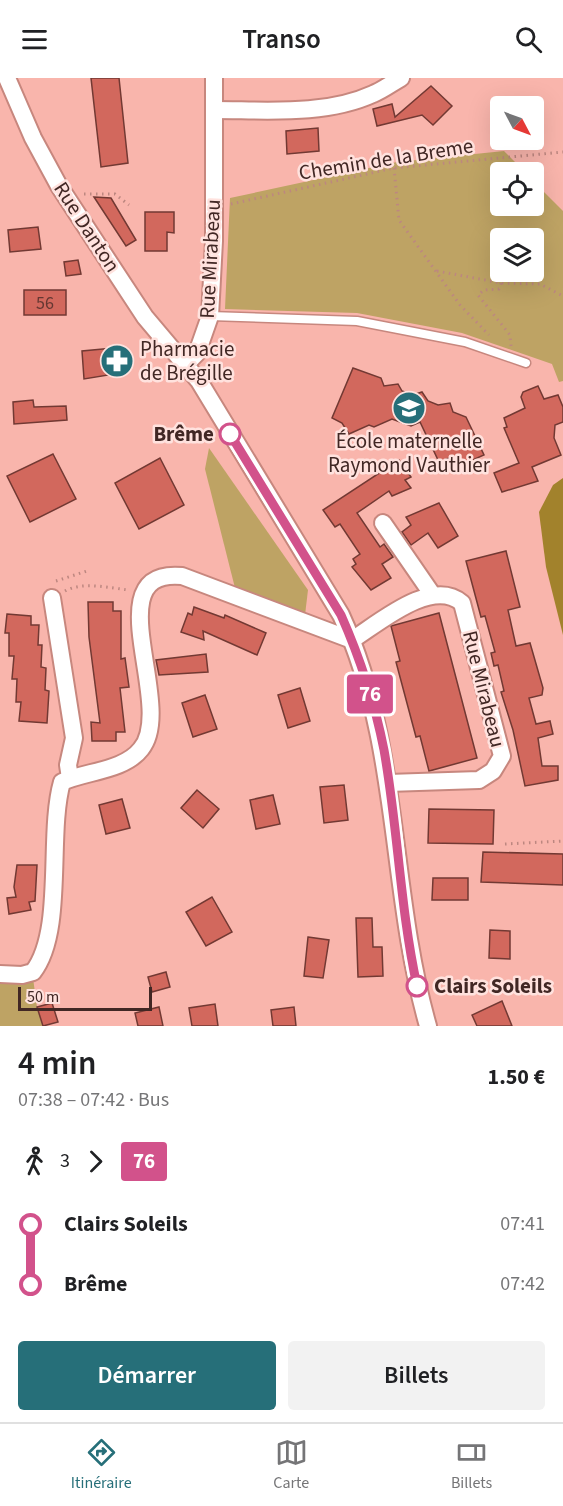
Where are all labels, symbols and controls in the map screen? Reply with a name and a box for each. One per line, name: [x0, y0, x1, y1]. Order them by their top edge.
text: Transo: [242, 20, 321, 59]
icon: menu: [18, 23, 51, 56]
icon: search: [512, 23, 545, 56]
north arrow: [490, 96, 544, 150]
map controls: [490, 96, 544, 282]
street label: Chemin de la Breme: [297, 130, 475, 188]
button: locate: [490, 162, 544, 216]
street label: Rue Danton: [46, 176, 128, 278]
street label: Rue Mirabeau: [192, 199, 228, 319]
button: layers: [490, 228, 544, 282]
house number: 56: [36, 291, 54, 316]
place label: Pharmacie de Brégille: [140, 334, 234, 388]
pharmacy icon: Pharmacie de Brégille: [99, 343, 135, 379]
school or university icon: École maternelle Raymond Vauthier: [391, 390, 427, 426]
place label: Brême: [153, 419, 214, 449]
marker: Brême: [219, 423, 241, 445]
place label: École maternelle Raymond Vauthier: [328, 426, 491, 480]
street label: Rue Mirabeau: [455, 627, 513, 751]
line badge: 76: [343, 674, 397, 714]
text: 76: [359, 679, 381, 709]
place label: Clairs Soleils: [434, 971, 552, 1001]
marker: Clairs Soleils: [406, 975, 428, 997]
scale bar: [18, 984, 152, 1012]
text: 50 m: [27, 986, 59, 1008]
text: 4 min: [18, 1040, 96, 1087]
text: 1.50 €: [488, 1061, 545, 1093]
text: 07:38 – 07:42 · Bus: [18, 1086, 169, 1114]
icon: walk: [18, 1145, 51, 1178]
icon: forward: [79, 1145, 112, 1178]
text: 76: [133, 1146, 155, 1176]
text: 3: [60, 1147, 70, 1175]
text: Clairs Soleils: [64, 1208, 188, 1240]
text: 07:41: [500, 1210, 545, 1238]
text: Brême: [64, 1268, 128, 1300]
text: 07:42: [500, 1270, 545, 1298]
button: Démarrer: [18, 1341, 276, 1410]
button: Billets: [288, 1341, 545, 1410]
tab: Itinéraire: [71, 1436, 132, 1494]
tab: Carte: [273, 1436, 309, 1494]
tab: Billets: [451, 1436, 492, 1494]

